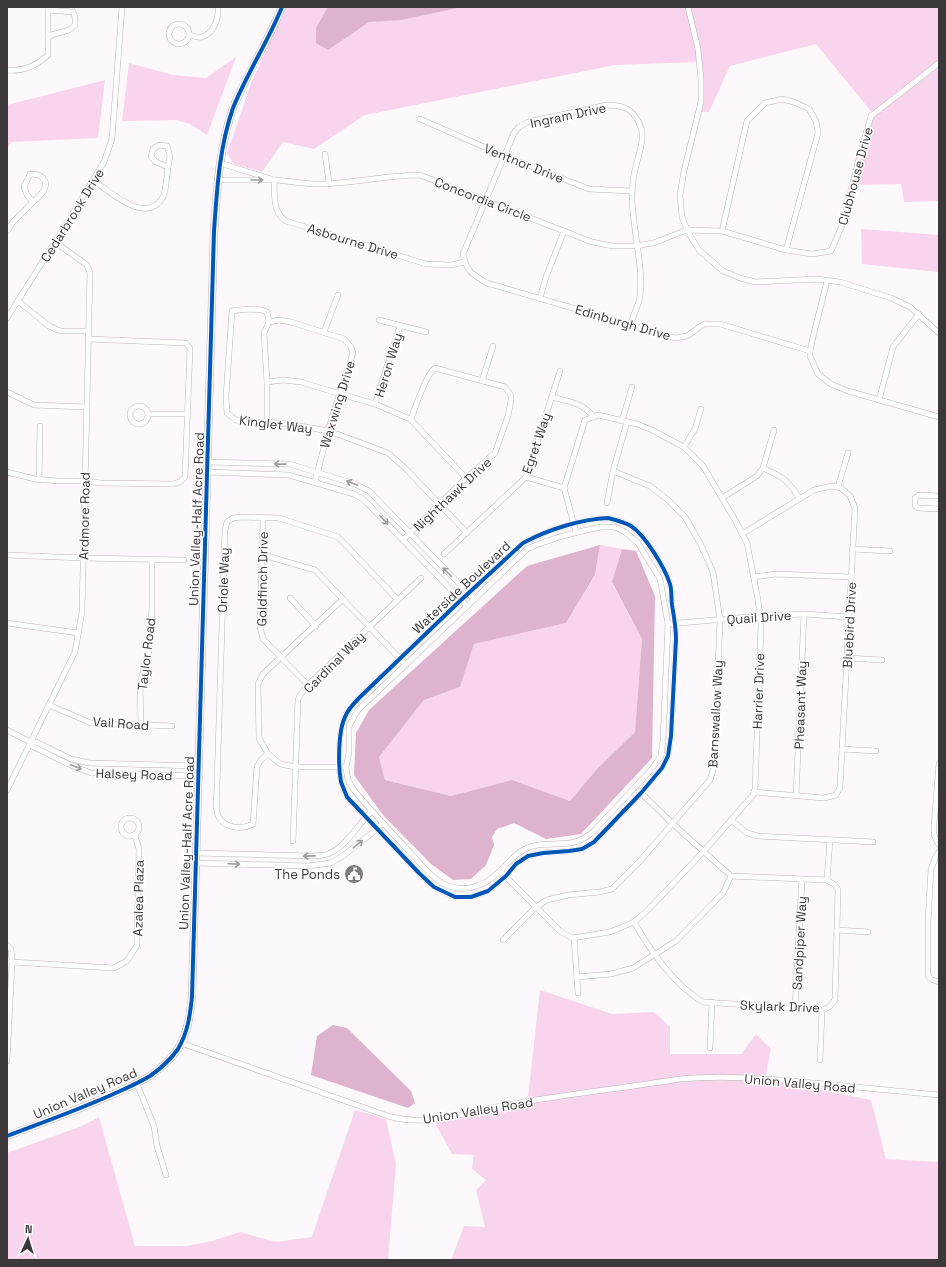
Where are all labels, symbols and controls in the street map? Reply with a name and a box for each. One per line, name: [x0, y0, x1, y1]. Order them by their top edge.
street label: Ingram Drive: [529, 99, 608, 132]
street label: Clubhouse Drive: [834, 125, 877, 227]
street label: Ventnor Drive: [481, 140, 566, 187]
street label: Cedarbrook Drive: [37, 165, 108, 265]
street label: Concordia Circle: [432, 173, 534, 226]
one-way arrow: [250, 176, 263, 184]
street label: Asbourne Drive: [305, 220, 401, 263]
street label: Edinburgh Drive: [573, 301, 673, 344]
street label: Heron Way: [371, 331, 406, 400]
street label: Waxwing Drive: [316, 358, 359, 450]
street label: Egret Way: [518, 410, 555, 476]
street label: Kinglet Way: [238, 412, 314, 437]
street label: Union Valley-Half Acre Road: [185, 432, 208, 606]
street label: Nighthawk Drive: [410, 454, 495, 535]
one-way arrow: [274, 460, 287, 468]
street label: Ardmore Road: [75, 472, 94, 560]
one-way arrow: [347, 479, 359, 487]
one-way arrow: [379, 515, 389, 525]
street label: Goldfinch Drive: [253, 531, 272, 627]
street label: Waterside Boulevard: [409, 537, 514, 637]
street label: Oriole Way: [214, 547, 233, 613]
one-way arrow: [442, 567, 452, 577]
street label: Bluebird Drive: [839, 581, 860, 669]
street label: Quail Drive: [726, 607, 792, 628]
street label: Taylor Road: [134, 617, 159, 691]
street label: Cardinal Way: [300, 628, 369, 697]
street label: Harrier Drive: [749, 653, 768, 729]
street label: Barnswallow Way: [704, 660, 727, 768]
street label: Pheasant Way: [790, 660, 811, 750]
street label: Vail Road: [92, 713, 150, 734]
street label: Union Valley-Half Acre Road: [175, 756, 198, 930]
one-way arrow: [69, 764, 82, 771]
street label: Halsey Road: [95, 765, 173, 784]
one-way arrow: [353, 839, 363, 848]
one-way arrow: [303, 852, 316, 860]
street label: Azalea Plaza: [129, 859, 148, 937]
one-way arrow: [227, 860, 240, 868]
public building icon: The Ponds: [343, 863, 365, 885]
place label: The Ponds: [275, 866, 340, 883]
street label: Sandpiper Way: [789, 896, 810, 990]
street label: Skylark Drive: [740, 997, 820, 1016]
street label: Union Valley Road: [31, 1064, 140, 1123]
street label: Union Valley Road: [744, 1070, 856, 1097]
street label: Union Valley Road: [422, 1093, 534, 1128]
north arrow: [8, 1219, 48, 1259]
text: N: [25, 1222, 33, 1236]

